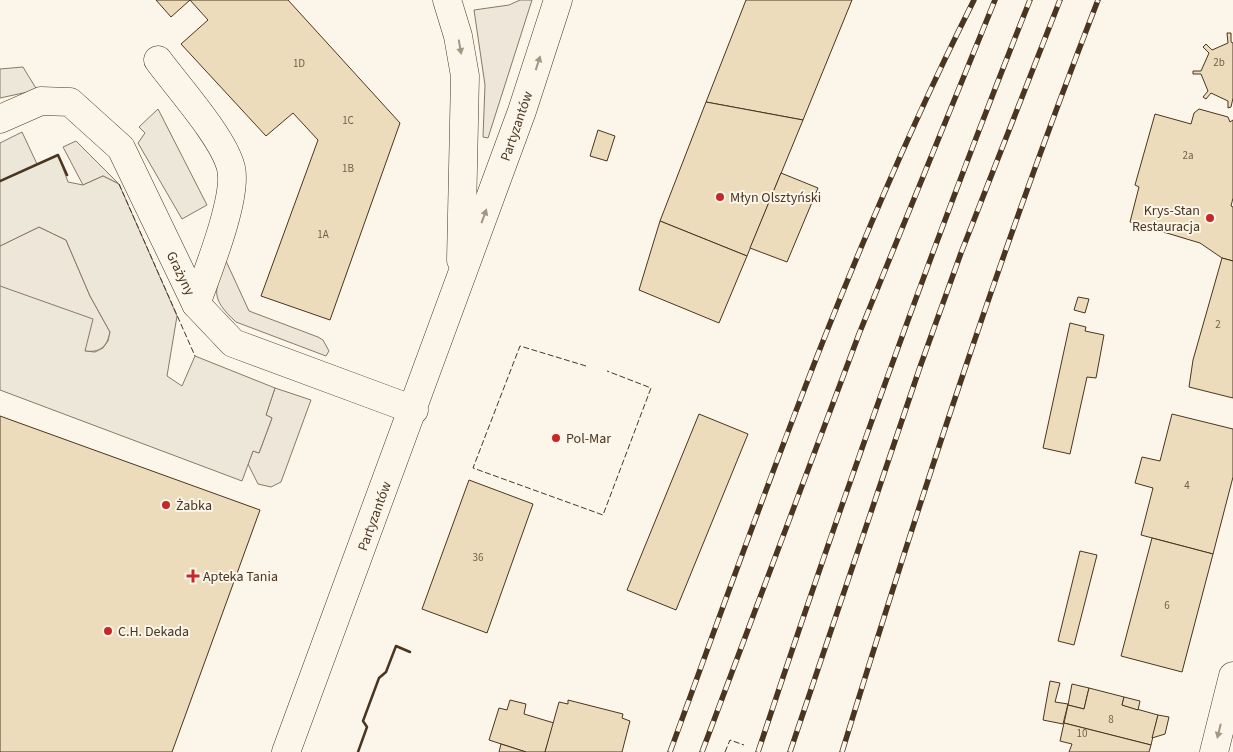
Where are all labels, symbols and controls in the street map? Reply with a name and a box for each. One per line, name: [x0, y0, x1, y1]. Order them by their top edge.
one-way arrow: [457, 39, 465, 55]
one-way arrow: [534, 55, 542, 70]
house number: 2b: [1213, 55, 1225, 70]
house number: 1D: [293, 56, 305, 71]
street label: Partyzantów: [496, 89, 538, 164]
house number: 1C: [342, 113, 354, 128]
house number: 2a: [1182, 148, 1194, 163]
house number: 1B: [342, 161, 354, 176]
place label: Młyn Olsztyński: [730, 188, 821, 208]
marker: Młyn Olsztyński: [714, 191, 726, 203]
place label: Krys-Stan Restauracja: [1132, 201, 1200, 237]
one-way arrow: [481, 209, 488, 224]
marker: Krys-Stan Restauracja: [1204, 212, 1216, 224]
house number: 1A: [317, 227, 329, 242]
street label: Grażyny: [161, 248, 200, 299]
house number: 2: [1215, 317, 1221, 332]
place label: Pol-Mar: [566, 429, 611, 449]
marker: Pol-Mar: [550, 432, 562, 444]
house number: 4: [1184, 478, 1190, 493]
street label: Partyzantów: [353, 479, 397, 554]
place label: Żabka: [176, 496, 212, 516]
marker: Żabka: [160, 499, 172, 511]
house number: 36: [473, 550, 484, 565]
place label: Apteka Tania: [203, 567, 278, 587]
marker: Apteka Tania: [187, 570, 199, 582]
house number: 6: [1164, 598, 1170, 613]
place label: C.H. Dekada: [118, 622, 189, 642]
marker: C.H. Dekada: [102, 625, 114, 637]
house number: 8: [1108, 712, 1114, 727]
one-way arrow: [1215, 724, 1223, 739]
house number: 10: [1077, 726, 1087, 741]

